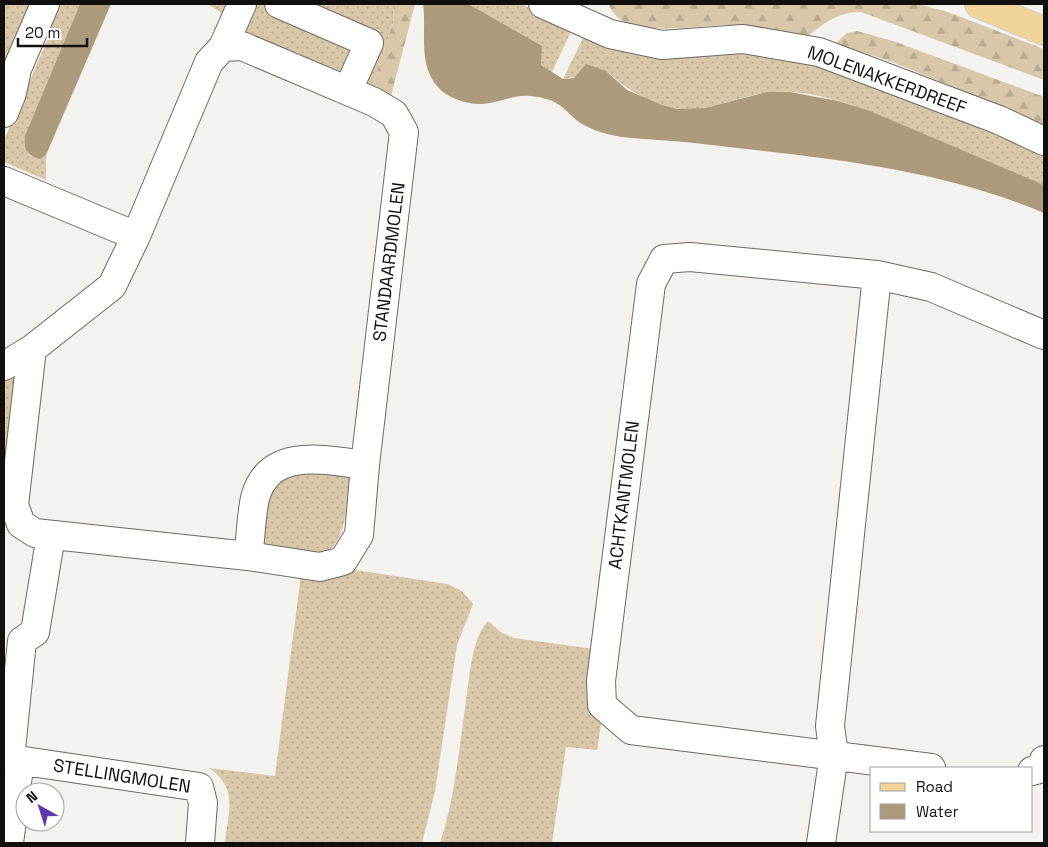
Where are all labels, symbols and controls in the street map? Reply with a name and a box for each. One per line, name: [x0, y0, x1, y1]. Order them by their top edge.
scale bar: [18, 15, 86, 47]
text: 20 m: [25, 23, 60, 42]
street label: MOLENAKKERDREEF: [804, 40, 970, 119]
street label: STANDAARDMOLEN: [367, 181, 410, 343]
street label: ACHTKANTMOLEN: [603, 419, 644, 571]
street label: STELLINGMOLEN: [52, 753, 192, 798]
legend: [870, 767, 1033, 832]
text: Road: [916, 777, 953, 796]
north arrow: [15, 782, 65, 832]
text: N: [23, 787, 41, 807]
text: Water: [916, 802, 959, 821]

